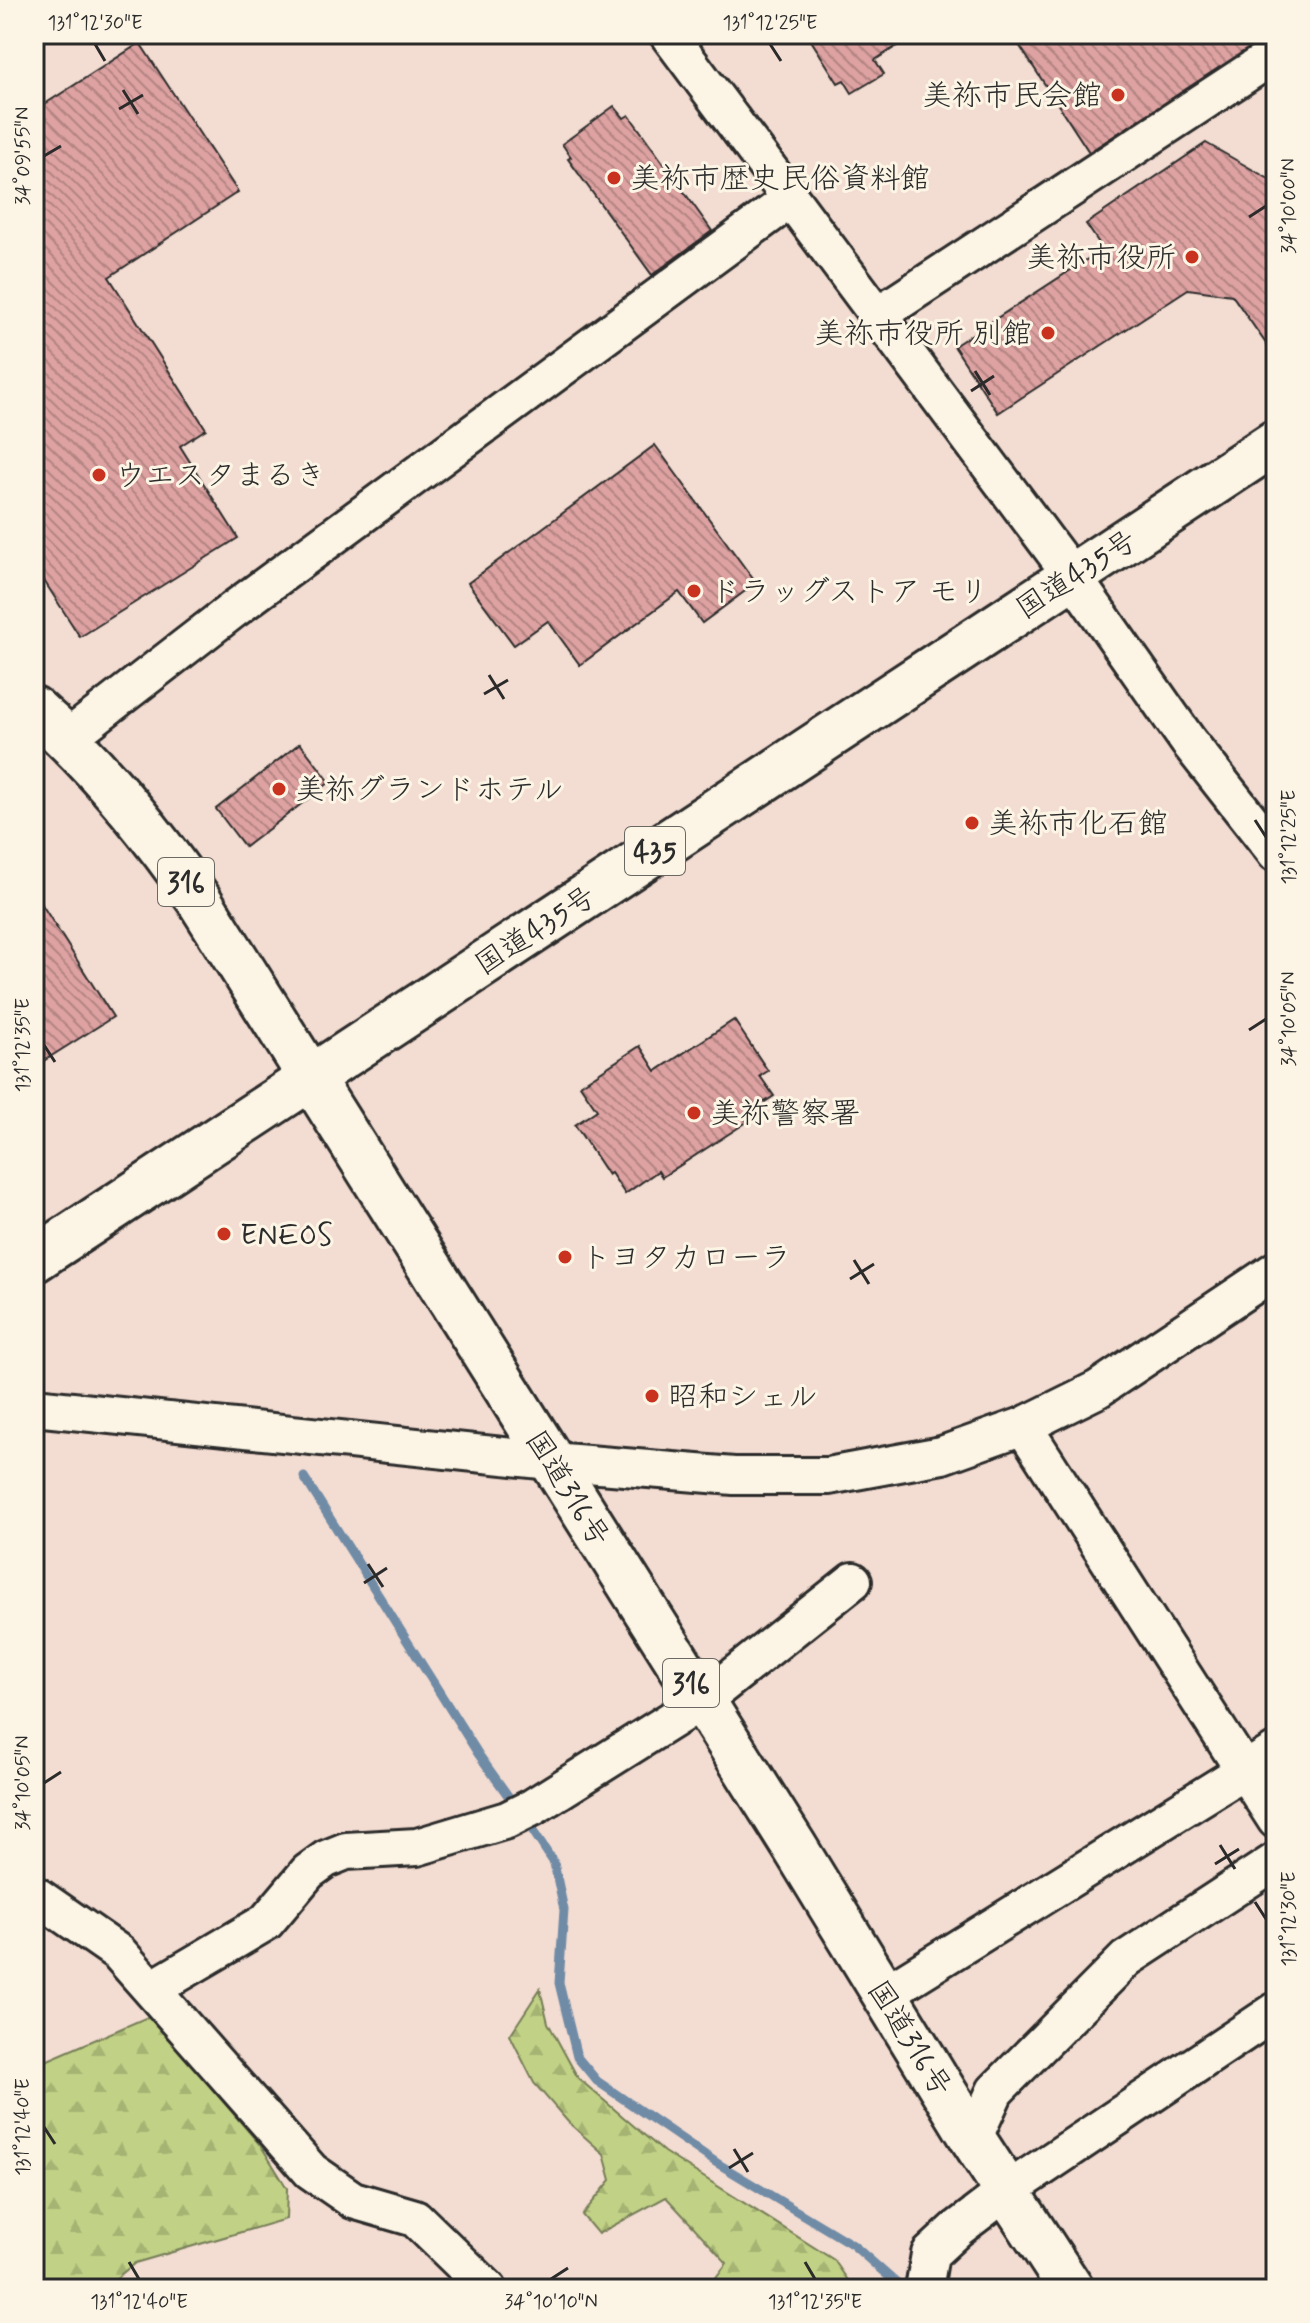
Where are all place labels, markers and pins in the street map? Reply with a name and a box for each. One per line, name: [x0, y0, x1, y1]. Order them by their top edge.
place label: 美祢市民会館: [922, 77, 1102, 116]
marker: 美祢市民会館: [1109, 86, 1127, 104]
place label: 美袮市歴史民俗資料館: [630, 160, 930, 199]
marker: 美袮市歴史民俗資料館: [605, 169, 623, 187]
place label: 美祢市役所: [1026, 239, 1176, 278]
marker: 美祢市役所: [1183, 248, 1201, 266]
place label: 美祢市役所 別館: [814, 315, 1032, 354]
marker: 美祢市役所 別館: [1039, 324, 1057, 342]
place label: ウエスタまるき: [115, 457, 326, 496]
marker: ウエスタまるき: [90, 466, 108, 484]
place label: ドラッグストア モリ: [710, 573, 989, 612]
marker: ドラッグストア モリ: [685, 582, 703, 600]
place label: 美祢グランドホテル: [295, 771, 564, 810]
marker: 美祢グランドホテル: [270, 780, 288, 798]
place label: 美袮市化石館: [988, 805, 1168, 844]
marker: 美袮市化石館: [963, 814, 981, 832]
place label: 美祢警察署: [710, 1095, 860, 1134]
marker: 美祢警察署: [685, 1104, 703, 1122]
place label: ENEOS: [240, 1216, 332, 1255]
marker: ENEOS: [215, 1225, 233, 1243]
place label: トヨタカローラ: [581, 1239, 791, 1278]
marker: トヨタカローラ: [556, 1248, 574, 1266]
place label: 昭和シェル: [668, 1378, 818, 1417]
marker: 昭和シェル: [643, 1387, 661, 1405]

